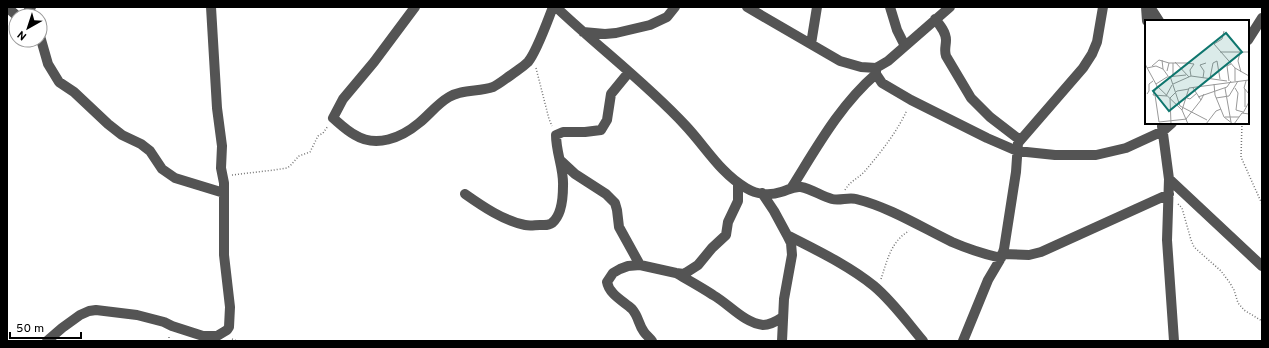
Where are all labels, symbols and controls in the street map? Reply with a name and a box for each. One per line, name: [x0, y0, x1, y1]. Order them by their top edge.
north arrow: [8, 8, 48, 48]
inset map: [1145, 20, 1249, 124]
text: N: [15, 27, 30, 43]
scale bar: [10, 314, 81, 340]
text: 50 m: [16, 321, 44, 337]

